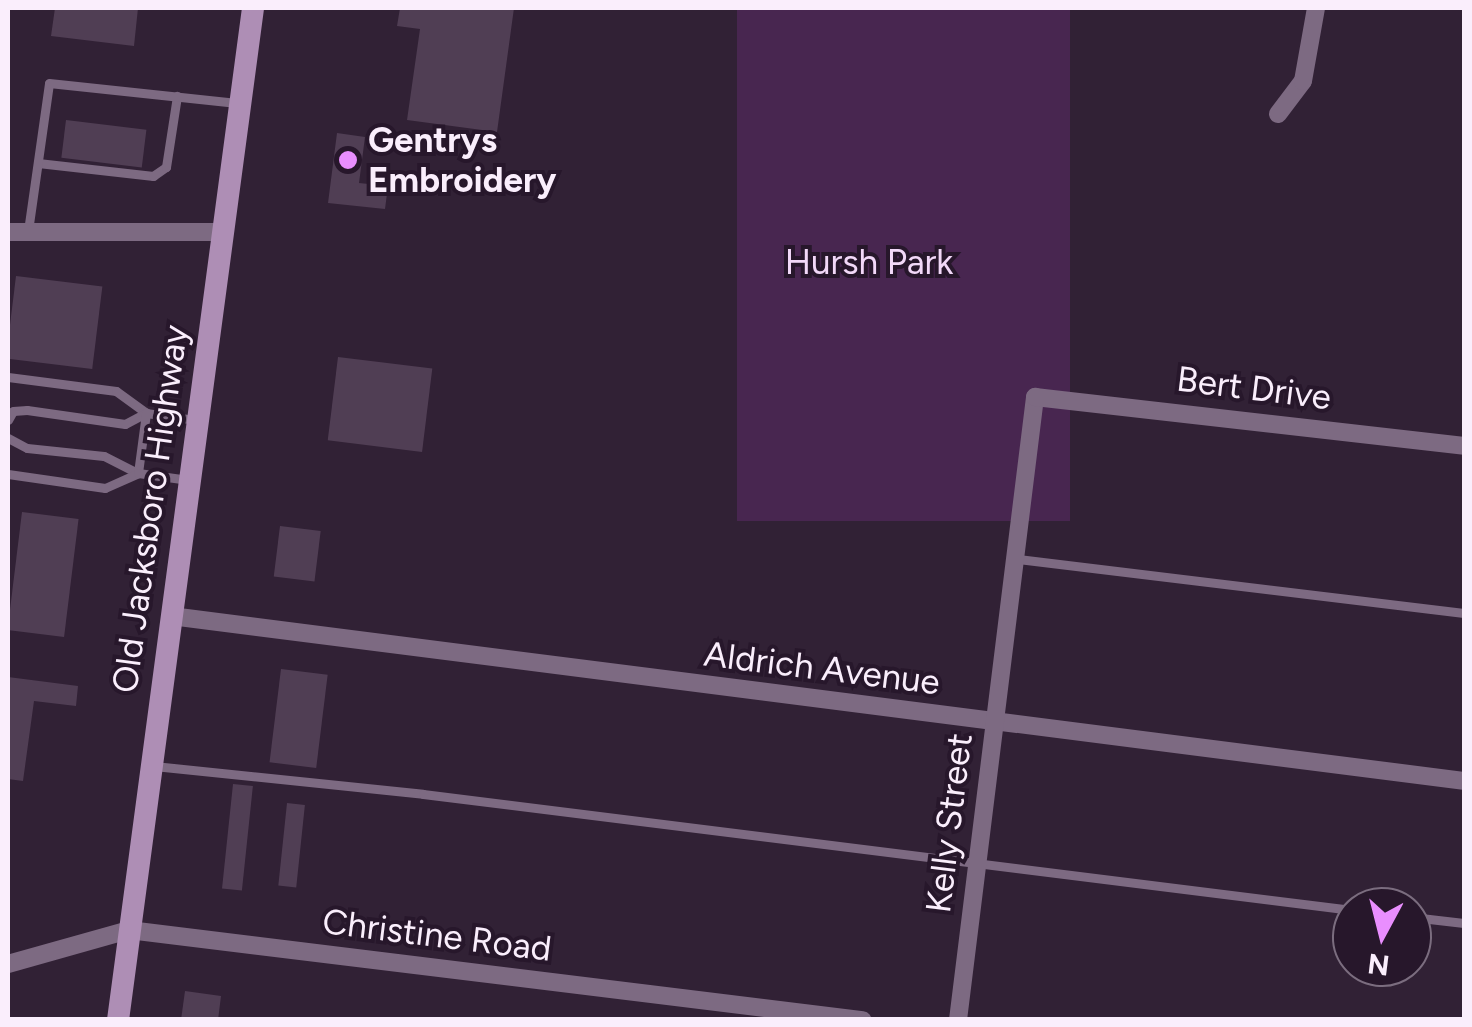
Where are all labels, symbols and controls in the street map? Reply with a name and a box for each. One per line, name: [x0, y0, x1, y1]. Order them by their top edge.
place label: Gentrys Embroidery: [368, 119, 556, 201]
marker: Gentrys Embroidery: [337, 149, 359, 171]
park label: Hursh Park: [785, 241, 953, 283]
street label: Old Jacksboro Highway: [103, 322, 197, 696]
street label: Bert Drive: [1174, 358, 1334, 418]
street label: Aldrich Avenue: [702, 633, 942, 703]
street label: Kelly Street: [917, 731, 981, 915]
north arrow: [1332, 887, 1432, 987]
street label: Christine Road: [320, 900, 554, 970]
text: N: [1366, 947, 1391, 983]

